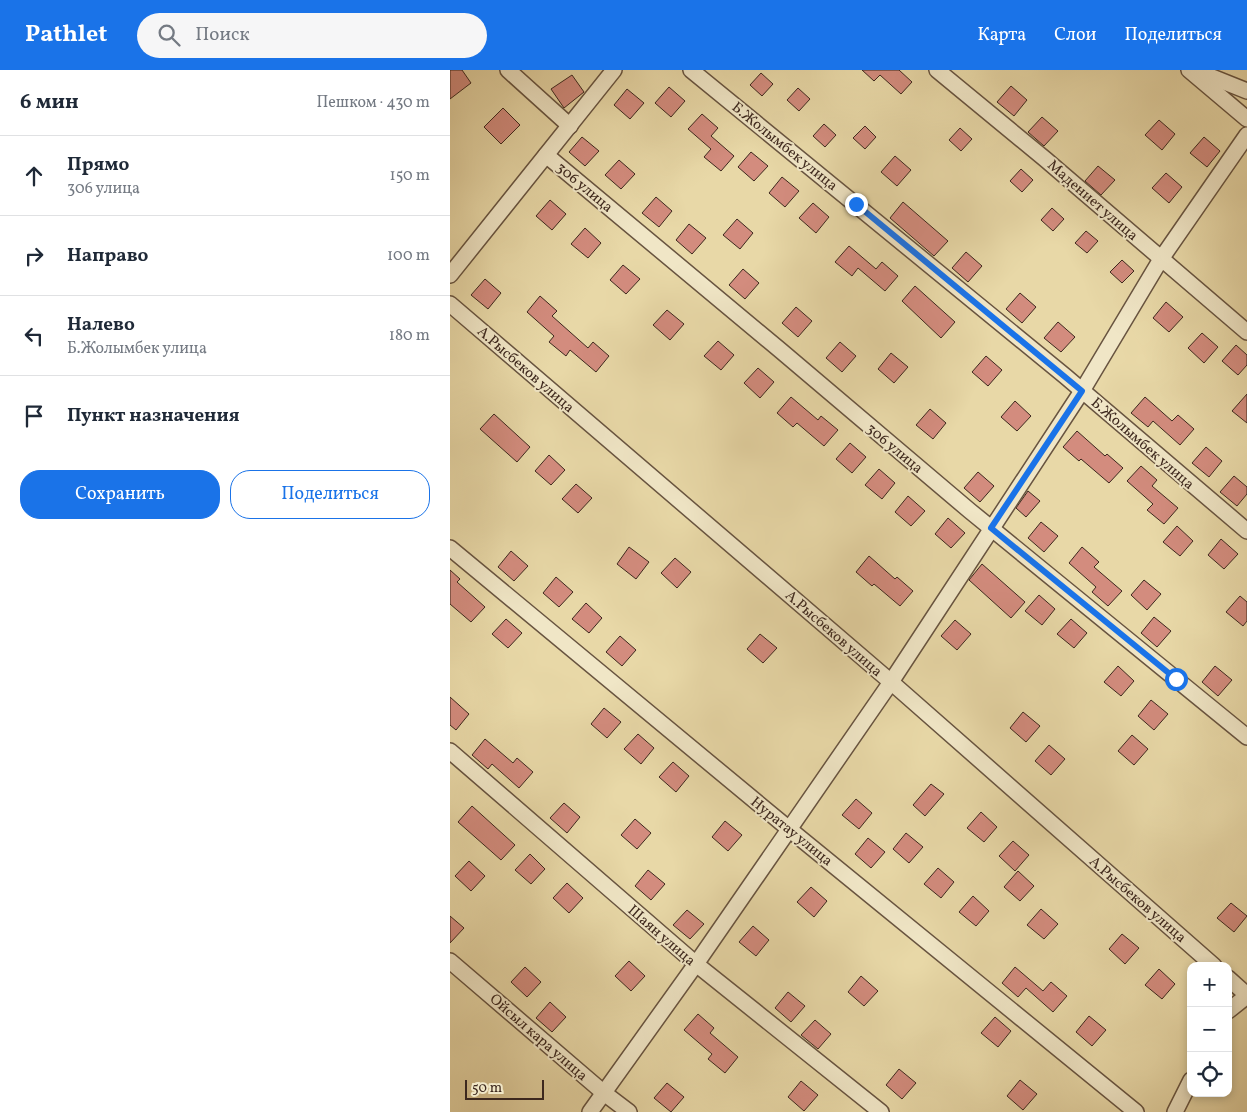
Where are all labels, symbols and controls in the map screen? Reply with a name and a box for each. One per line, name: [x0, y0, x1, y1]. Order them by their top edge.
search box: [137, 13, 487, 58]
text: Pathlet: [25, 18, 107, 52]
icon: search: [155, 21, 183, 49]
text: Поиск: [195, 22, 250, 48]
text: Карта: [978, 23, 1026, 48]
text: Слои: [1054, 23, 1096, 48]
text: Поделиться: [1124, 23, 1222, 48]
text: 6 мин: [20, 88, 79, 117]
text: Пешком · 430 m: [316, 92, 430, 114]
street label: Б.Жолымбек улица: [726, 98, 842, 197]
text: Прямо: [67, 152, 129, 178]
street label: Мадениет улица: [1042, 156, 1142, 247]
street label: 306 улица: [551, 158, 617, 218]
icon: ahead: [20, 162, 48, 190]
text: 150 m: [389, 165, 430, 187]
text: 306 улица: [67, 178, 140, 200]
route end: [845, 193, 868, 216]
icon: right: [20, 242, 48, 270]
text: Направо: [67, 243, 149, 269]
text: 100 m: [387, 245, 430, 267]
text: Налево: [67, 312, 135, 338]
icon: left: [20, 322, 48, 350]
street label: А.Рысбеков улица: [472, 322, 578, 418]
text: 180 m: [389, 325, 430, 347]
text: Б.Жолымбек улица: [67, 338, 207, 360]
street label: Б.Жолымбек улица: [1086, 393, 1198, 495]
icon: arrive: [20, 402, 48, 430]
text: Пункт назначения: [67, 403, 240, 429]
street label: 306 улица: [861, 419, 927, 479]
button: Сохранить: [20, 470, 220, 519]
button: Поделиться: [230, 470, 430, 519]
street label: А.Рысбеков улица: [780, 586, 886, 682]
route start: [1165, 668, 1188, 691]
street label: Нуратау улица: [745, 792, 837, 872]
street label: А.Рысбеков улица: [1084, 852, 1190, 948]
street label: Шаян улица: [622, 901, 700, 972]
map controls: [1187, 962, 1232, 1097]
button: +: [1187, 962, 1232, 1007]
street label: Ойсыл кара улица: [484, 990, 592, 1087]
button: −: [1187, 1007, 1232, 1052]
button: locate: [1187, 1052, 1232, 1097]
scale bar: [465, 1077, 544, 1100]
text: 50 m: [472, 1079, 502, 1098]

